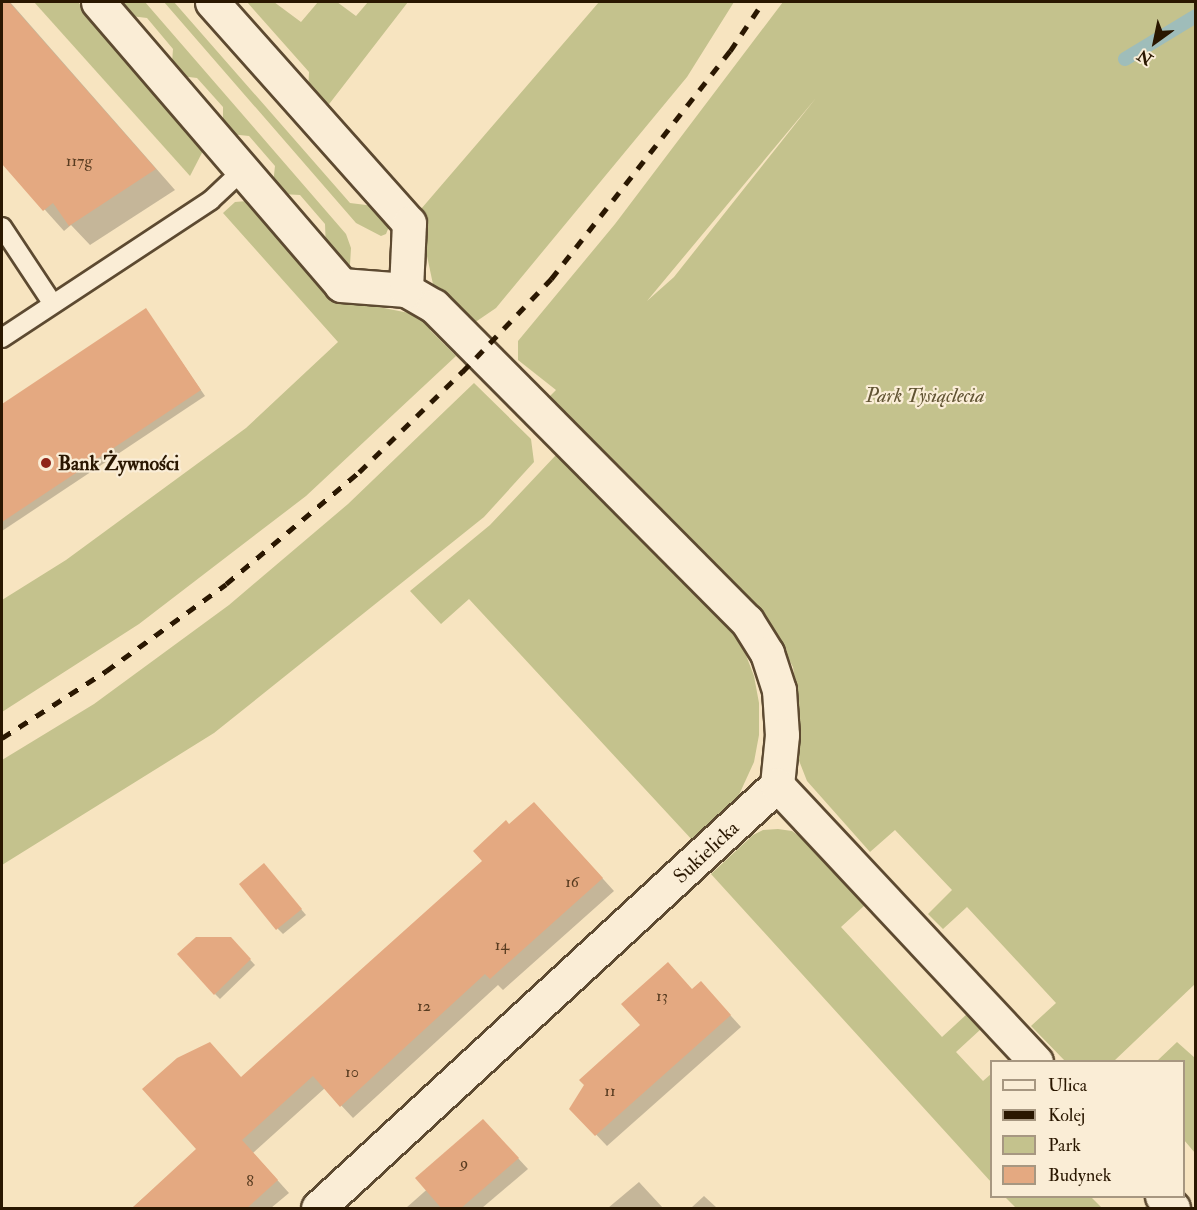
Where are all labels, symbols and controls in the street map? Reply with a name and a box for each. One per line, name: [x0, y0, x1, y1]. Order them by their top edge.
north arrow: [1125, 12, 1185, 72]
text: N: [1134, 45, 1157, 69]
house number: 117g: [66, 151, 92, 171]
park label: Park Tysiąclecia: [865, 383, 985, 407]
place label: Bank Żywności: [58, 451, 179, 475]
marker: Bank Żywności: [39, 456, 53, 470]
street label: Sukielicka: [668, 816, 744, 888]
house number: 16: [565, 872, 579, 892]
house number: 14: [495, 935, 509, 955]
house number: 13: [656, 986, 668, 1006]
house number: 12: [417, 996, 431, 1016]
legend: [990, 1060, 1185, 1198]
house number: 10: [345, 1062, 359, 1082]
text: Ulica: [1048, 1074, 1087, 1097]
house number: 11: [604, 1081, 616, 1101]
text: Kolej: [1048, 1104, 1085, 1127]
text: Park: [1048, 1134, 1081, 1157]
house number: 9: [460, 1153, 468, 1173]
text: Budynek: [1048, 1164, 1111, 1187]
house number: 8: [246, 1171, 254, 1191]

